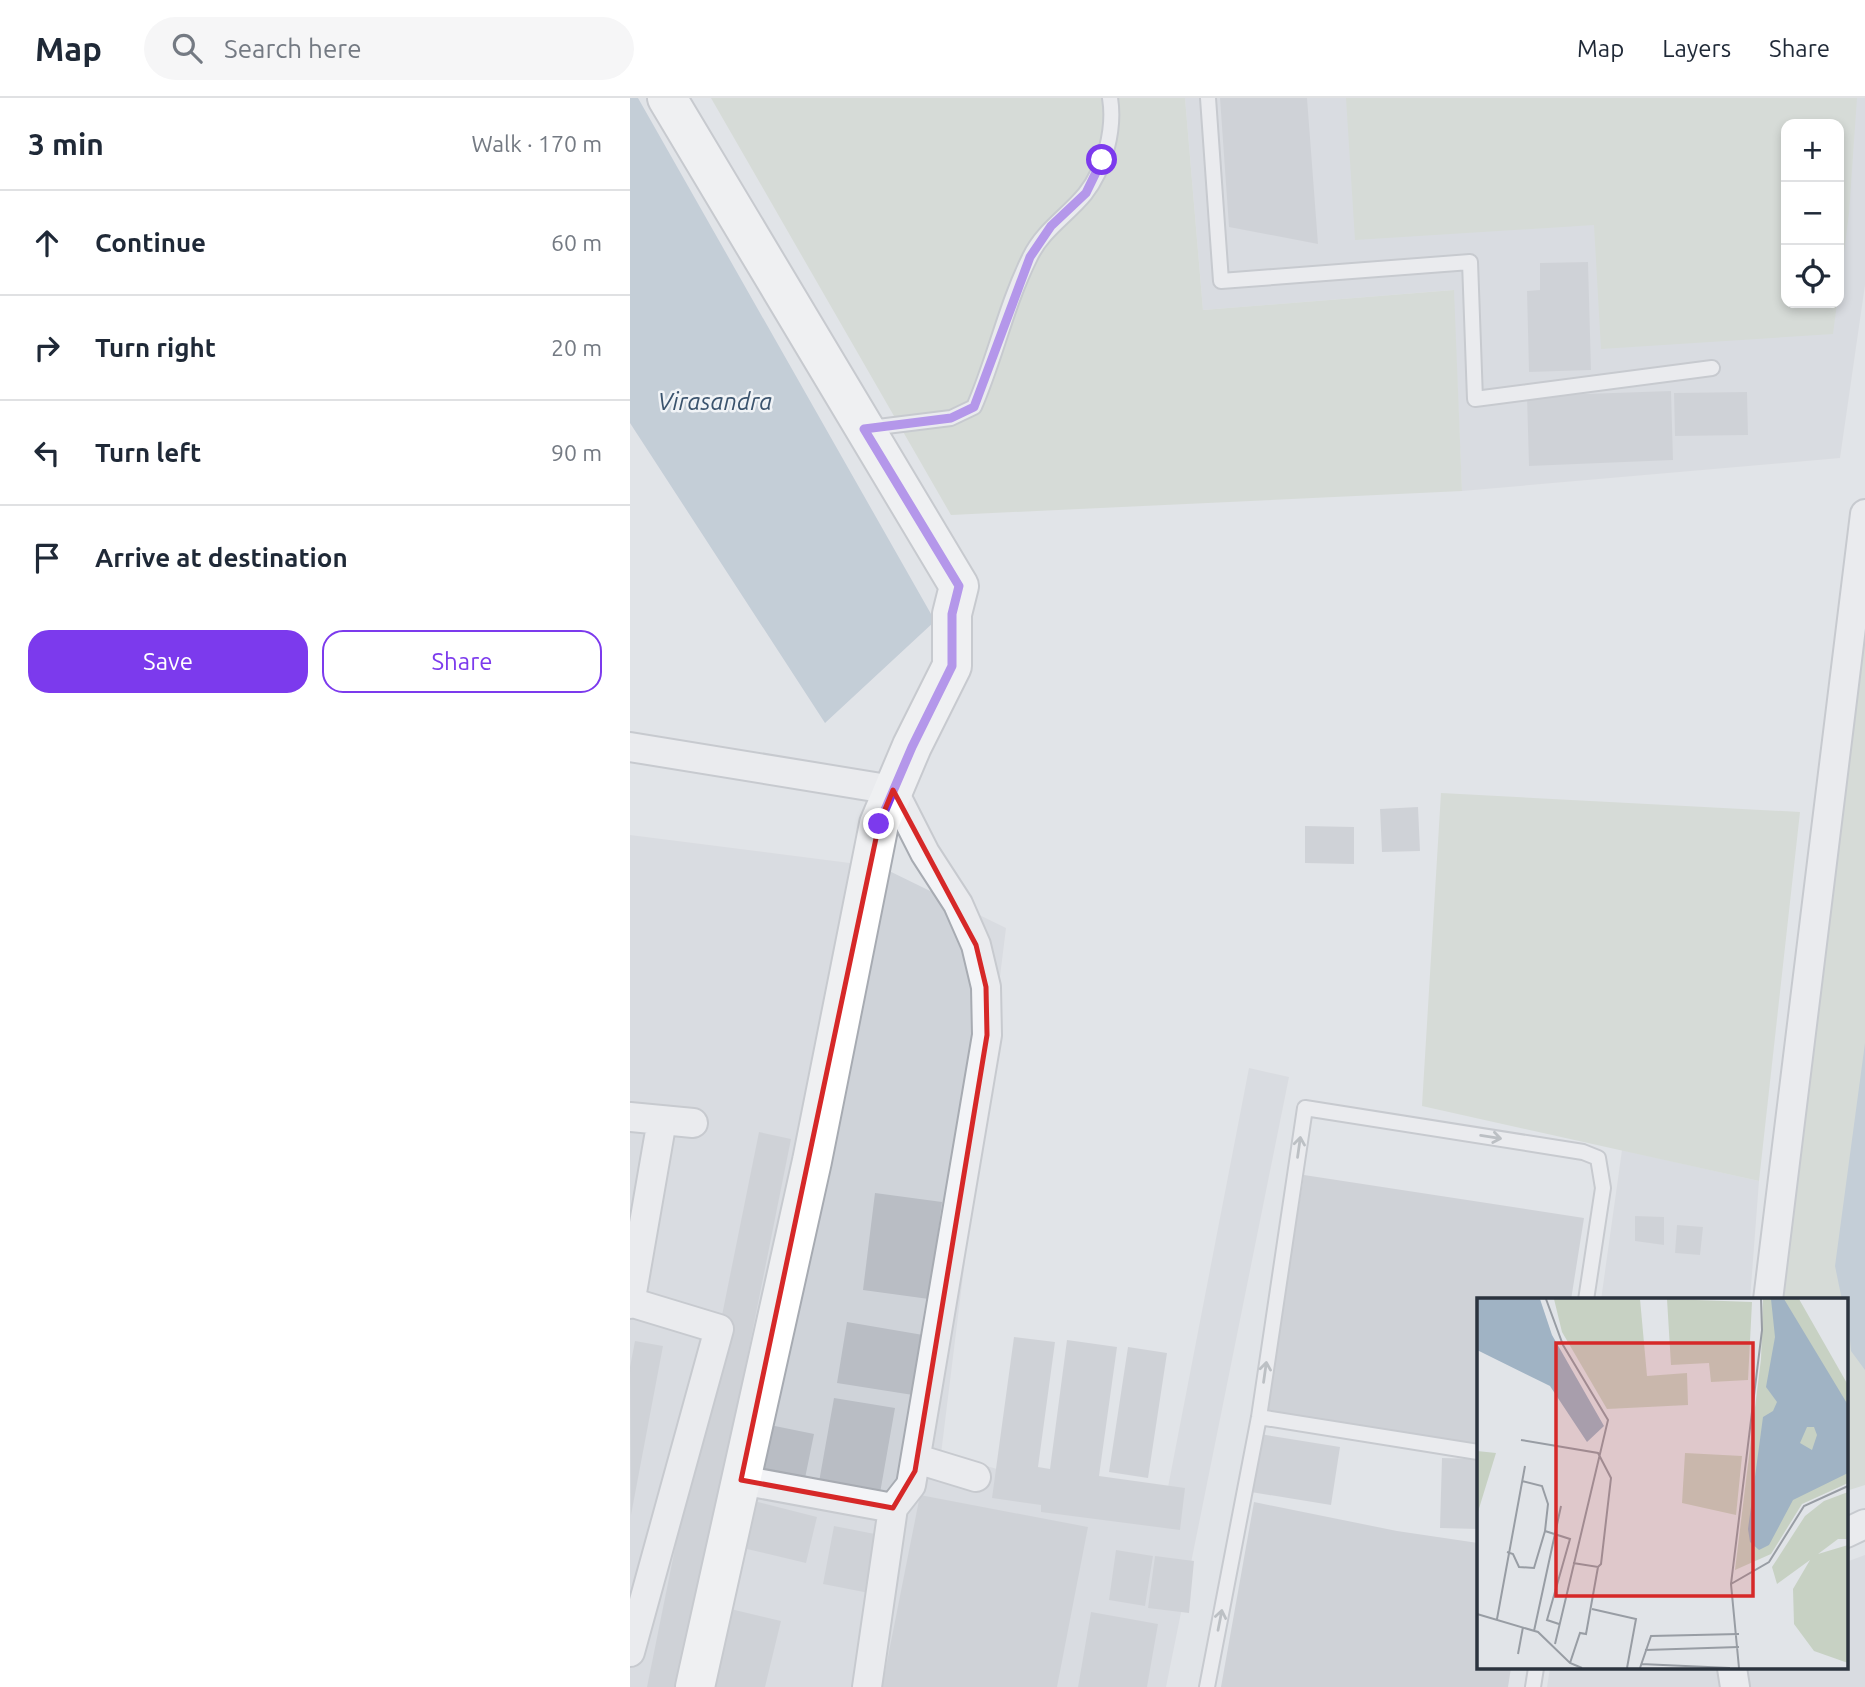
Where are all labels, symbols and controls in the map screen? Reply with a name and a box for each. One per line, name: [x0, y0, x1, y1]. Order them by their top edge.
search box: [144, 17, 634, 80]
icon: search: [168, 29, 206, 67]
text: Map: [35, 30, 102, 67]
text: Search here: [224, 34, 362, 63]
text: Map: [1577, 35, 1624, 62]
text: Layers: [1662, 35, 1731, 62]
text: Share: [1769, 35, 1830, 62]
map controls: [1781, 119, 1844, 308]
button: +: [1781, 119, 1844, 182]
text: 3 min: [28, 127, 104, 161]
text: Walk · 170 m: [471, 131, 602, 156]
route start: [1086, 144, 1117, 175]
button: −: [1781, 182, 1844, 245]
icon: ahead: [28, 224, 66, 262]
text: Continue: [95, 228, 206, 257]
text: 60 m: [551, 230, 602, 255]
button: locate: [1781, 245, 1844, 308]
icon: right: [28, 329, 66, 367]
text: Turn right: [95, 333, 216, 362]
text: 20 m: [551, 335, 602, 360]
water label: Virasandra: [658, 388, 772, 415]
icon: left: [28, 434, 66, 472]
text: Turn left: [95, 438, 201, 467]
text: 90 m: [551, 440, 602, 465]
icon: arrive: [28, 539, 66, 577]
text: Arrive at destination: [95, 543, 348, 572]
button: Save: [28, 630, 308, 693]
button: Share: [322, 630, 602, 693]
route end: [863, 808, 894, 839]
one-way arrow: [1479, 1131, 1502, 1144]
one-way arrow: [1293, 1136, 1306, 1159]
inset map: [1477, 1298, 1848, 1670]
one-way arrow: [1259, 1361, 1272, 1384]
one-way arrow: [1214, 1609, 1227, 1632]

